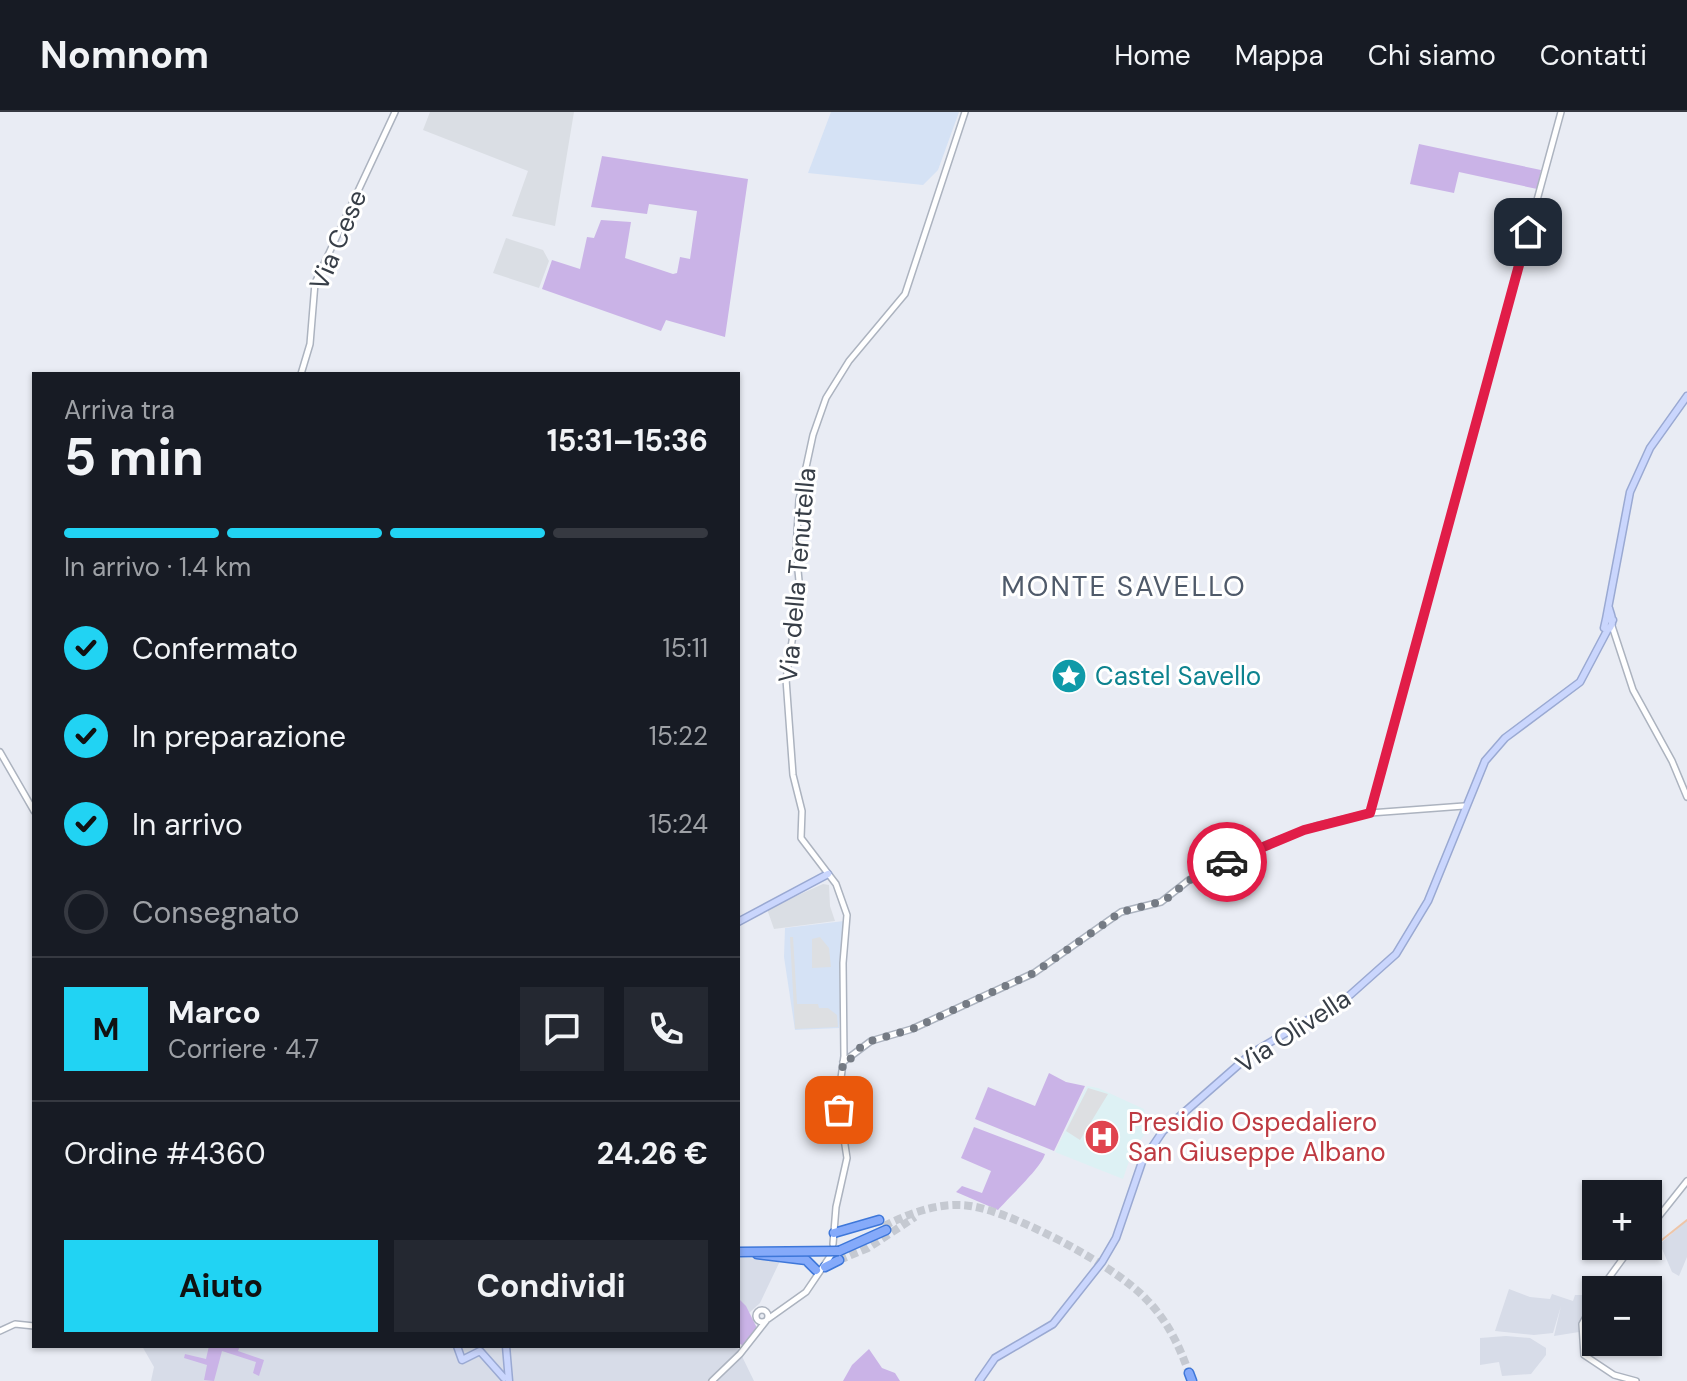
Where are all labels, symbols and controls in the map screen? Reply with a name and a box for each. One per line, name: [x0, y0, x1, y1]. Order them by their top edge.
text: Nomnom: [40, 30, 209, 80]
text: Home: [1114, 37, 1191, 74]
text: Mappa: [1235, 37, 1324, 74]
text: Chi siamo: [1368, 37, 1496, 74]
text: Contatti: [1540, 37, 1647, 74]
street label: Via Cese: [302, 185, 374, 295]
pin: [1494, 198, 1562, 266]
icon: home: [1506, 210, 1550, 254]
text: Arriva tra: [64, 393, 175, 427]
text: 15:31–15:36: [547, 421, 708, 460]
text: 5 min: [64, 423, 204, 491]
street label: Via della Tenutella: [771, 466, 823, 684]
text: In arrivo · 1.4 km: [64, 550, 251, 584]
district label: MONTE SAVELLO: [1001, 568, 1247, 605]
icon: check: [64, 626, 108, 670]
text: Confermato: [132, 629, 298, 668]
text: 15:11: [663, 631, 708, 665]
place icon: Castel Savello: [1050, 657, 1088, 695]
place label: Castel Savello: [1095, 659, 1261, 693]
icon: check: [64, 714, 108, 758]
text: In preparazione: [132, 717, 346, 756]
text: 15:22: [649, 719, 708, 753]
icon: check: [64, 802, 108, 846]
text: In arrivo: [132, 805, 243, 844]
text: 15:24: [648, 807, 708, 841]
courier: [1187, 822, 1267, 902]
icon: car: [1205, 840, 1249, 884]
text: Consegnato: [132, 893, 300, 932]
street label: Via Olivella: [1229, 981, 1357, 1081]
button: chat: [520, 987, 604, 1071]
button: phone: [624, 987, 708, 1071]
text: Marco: [168, 993, 261, 1032]
text: M: [93, 1010, 119, 1049]
text: Corriere · 4.7: [168, 1032, 319, 1066]
pin: [805, 1076, 873, 1144]
icon: bag: [817, 1088, 861, 1132]
place label: Presidio Ospedaliero San Giuseppe Albano: [1128, 1105, 1386, 1169]
hospital icon: Presidio Ospedaliero San Giuseppe Albano: [1083, 1118, 1121, 1156]
text: Ordine #4360: [64, 1134, 265, 1173]
text: 24.26 €: [597, 1134, 708, 1173]
map controls: [1582, 1180, 1662, 1356]
button: +: [1582, 1180, 1662, 1260]
button: Aiuto: [64, 1240, 378, 1332]
button: Condividi: [394, 1240, 708, 1332]
button: −: [1582, 1276, 1662, 1356]

